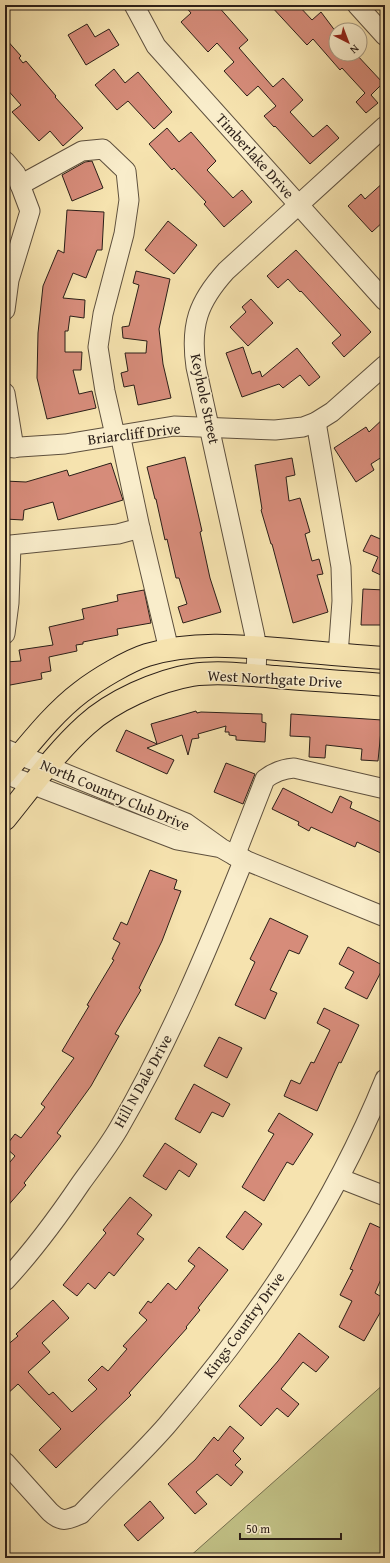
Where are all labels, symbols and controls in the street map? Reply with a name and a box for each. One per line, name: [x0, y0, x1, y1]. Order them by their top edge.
north arrow: [328, 22, 368, 62]
text: N: [346, 41, 363, 58]
street label: Timberlake Drive: [211, 108, 299, 203]
street label: Keyhole Street: [186, 352, 225, 447]
street label: Briarcliff Drive: [86, 417, 182, 450]
street label: West Northgate Drive: [207, 664, 343, 693]
street label: North Country Club Drive: [37, 754, 193, 836]
street label: Hill N Dale Drive: [108, 1030, 177, 1131]
street label: Kings Country Drive: [198, 1267, 289, 1382]
scale bar: [240, 1515, 341, 1541]
text: 50 m: [246, 1520, 270, 1537]

